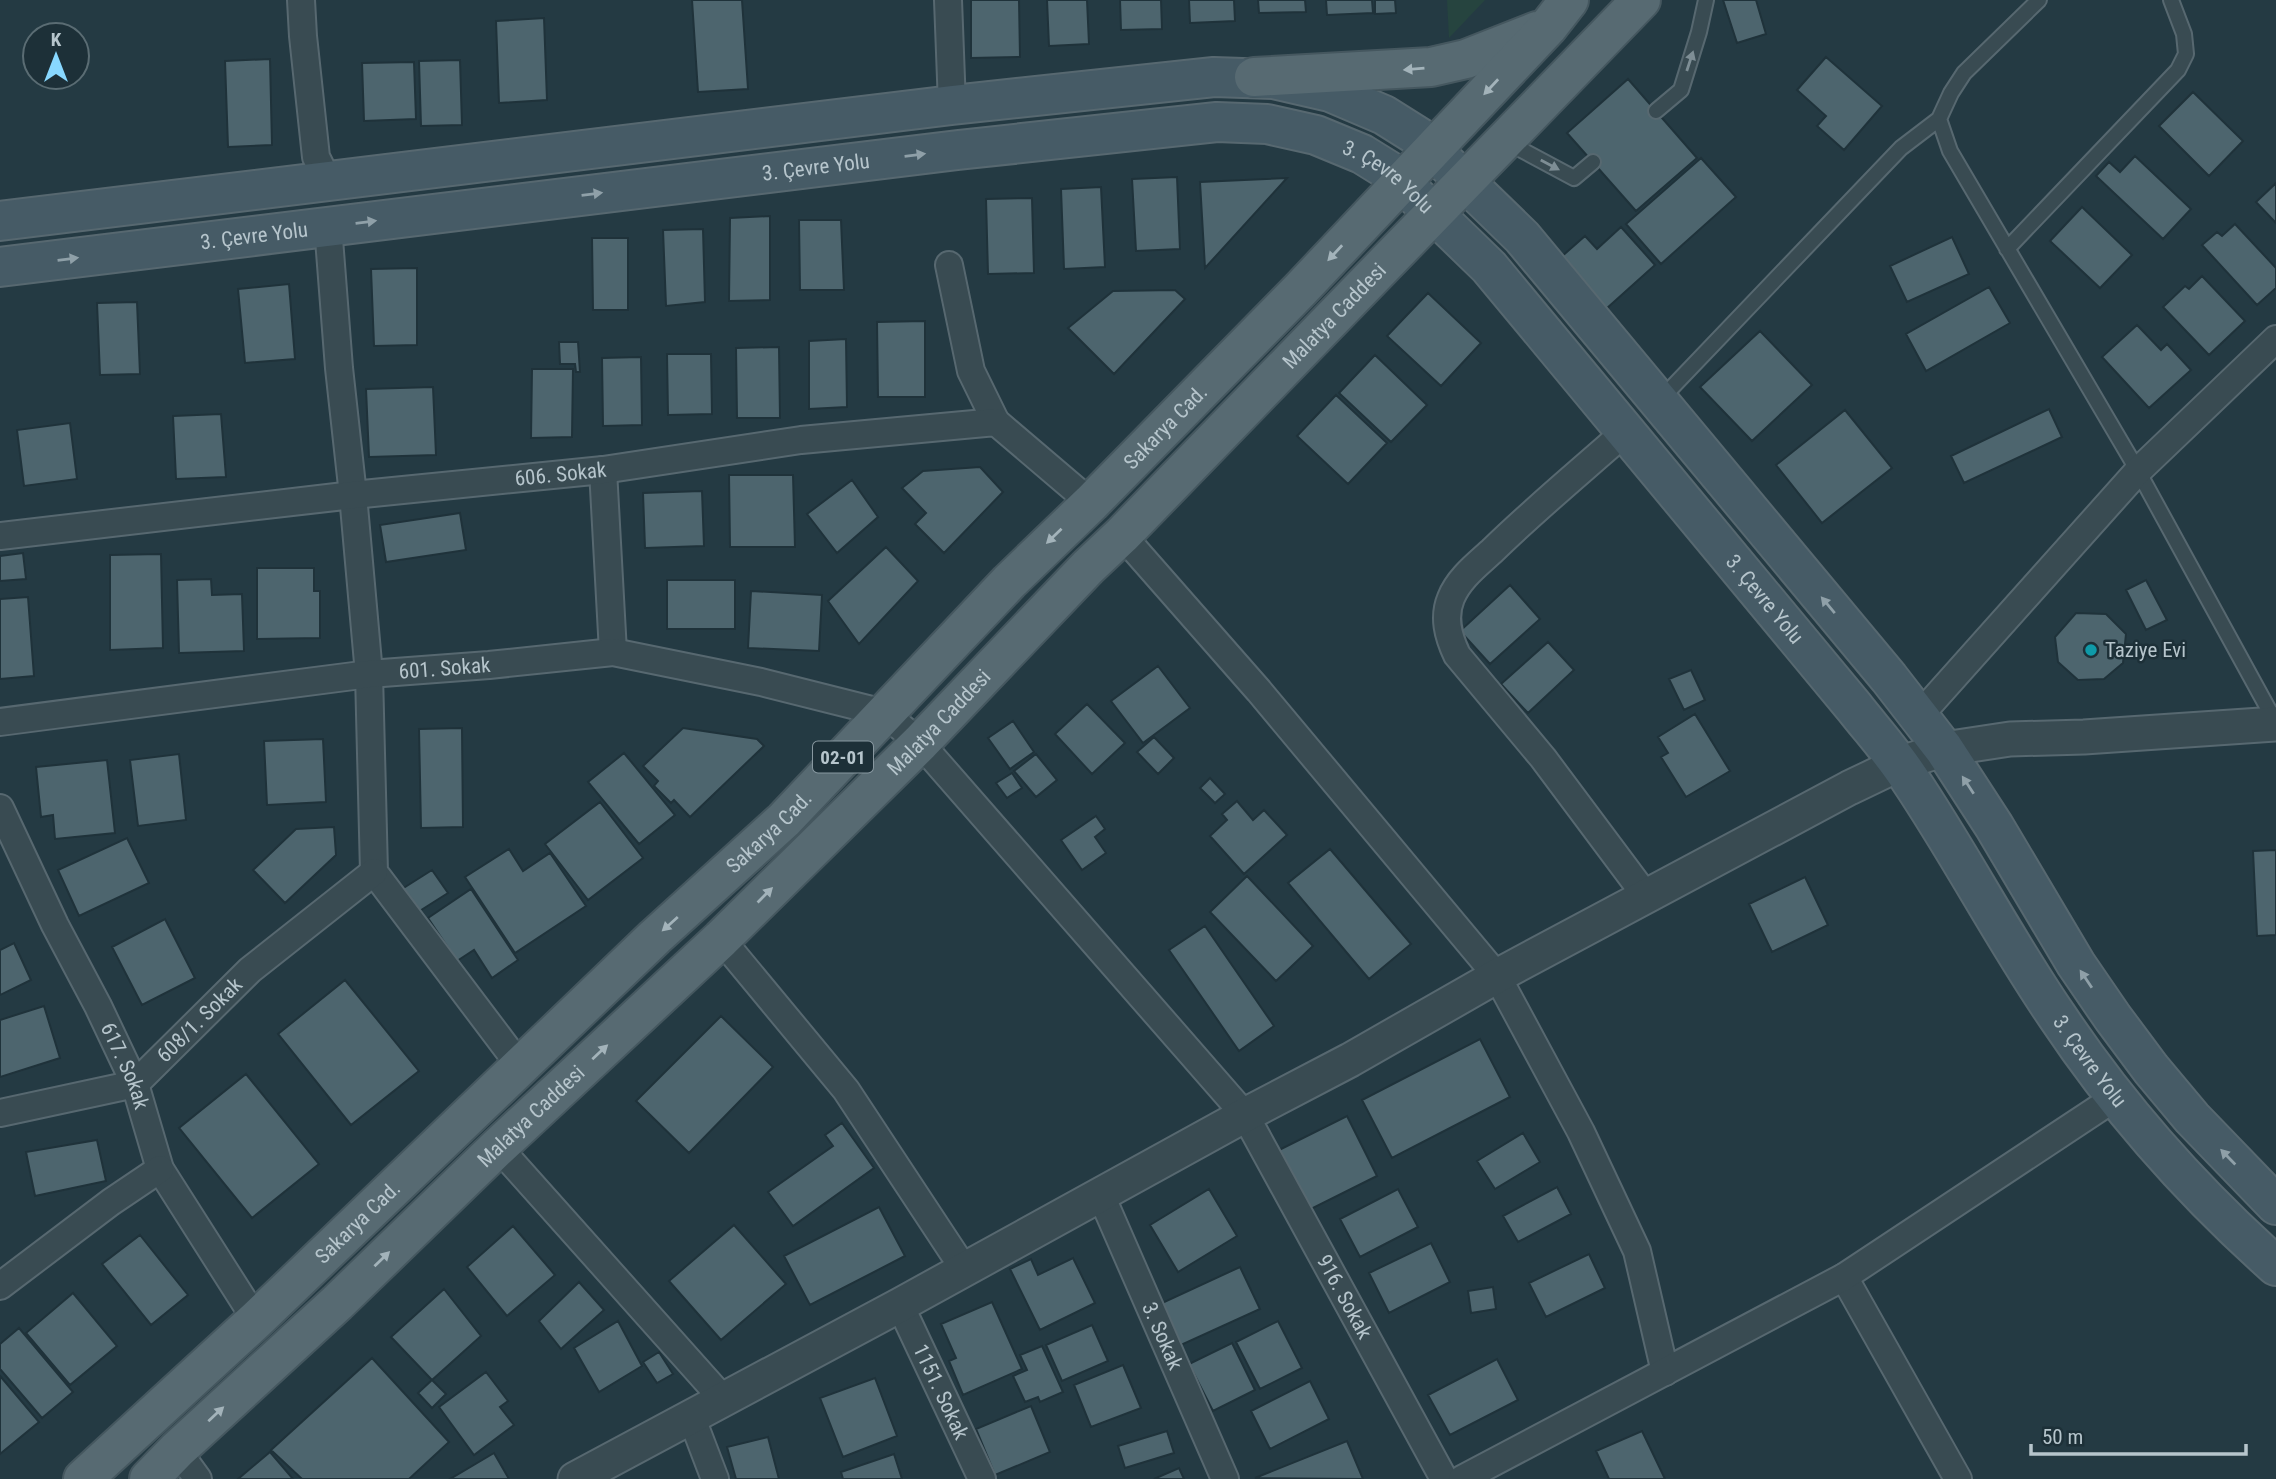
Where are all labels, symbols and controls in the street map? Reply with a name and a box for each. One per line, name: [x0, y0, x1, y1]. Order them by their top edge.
north arrow: [21, 21, 91, 91]
text: K: [51, 28, 62, 51]
one-way arrow: [1685, 50, 1696, 71]
one-way arrow: [1402, 63, 1424, 74]
one-way arrow: [1484, 78, 1500, 95]
street label: 3. Çevre Yolu: [1339, 135, 1438, 218]
street label: 3. Çevre Yolu: [761, 149, 871, 186]
one-way arrow: [905, 150, 927, 161]
one-way arrow: [1540, 159, 1560, 171]
one-way arrow: [581, 189, 603, 200]
one-way arrow: [356, 216, 378, 227]
street label: 3. Çevre Yolu: [199, 217, 309, 254]
one-way arrow: [1327, 244, 1343, 262]
one-way arrow: [57, 253, 79, 264]
street label: Malatya Caddesi: [1278, 258, 1391, 374]
street label: Sakarya Cad.: [1119, 380, 1212, 474]
street label: 606. Sokak: [514, 458, 608, 491]
one-way arrow: [1046, 528, 1063, 545]
street label: 3. Çevre Yolu: [1721, 550, 1808, 649]
one-way arrow: [1821, 597, 1836, 615]
place label: Taziye Evi: [2105, 638, 2186, 662]
marker: Taziye Evi: [2083, 642, 2099, 658]
street label: 601. Sokak: [398, 653, 492, 684]
street label: Malatya Caddesi: [882, 665, 995, 780]
road number: 02-01: [813, 742, 873, 772]
one-way arrow: [1961, 775, 1974, 795]
street label: Sakarya Cad.: [722, 786, 817, 878]
one-way arrow: [757, 887, 774, 904]
one-way arrow: [662, 915, 679, 931]
one-way arrow: [2079, 970, 2093, 988]
street label: 608/1. Sokak: [152, 972, 247, 1067]
street label: 3. Çevre Yolu: [2048, 1011, 2131, 1112]
street label: 617. Sokak: [96, 1019, 154, 1113]
one-way arrow: [591, 1044, 608, 1060]
street label: Malatya Caddesi: [473, 1060, 590, 1172]
one-way arrow: [2220, 1149, 2236, 1166]
street label: Sakarya Cad.: [310, 1176, 405, 1269]
street label: 916. Sokak: [1312, 1251, 1377, 1343]
one-way arrow: [373, 1252, 390, 1268]
street label: 3. Sokak: [1137, 1299, 1188, 1374]
street label: 1151. Sokak: [908, 1340, 974, 1444]
one-way arrow: [207, 1407, 224, 1423]
scale bar: [2031, 1412, 2246, 1456]
text: 50 m: [2042, 1425, 2083, 1449]

